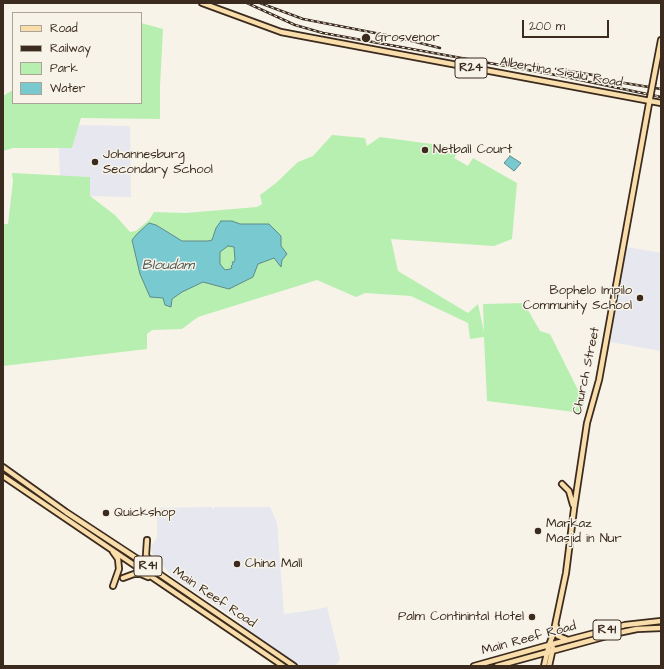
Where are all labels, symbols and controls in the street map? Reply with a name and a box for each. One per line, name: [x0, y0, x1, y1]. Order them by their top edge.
legend: [12, 12, 142, 104]
scale bar: [524, 12, 611, 38]
text: 200 m: [529, 18, 565, 35]
text: Road: [50, 20, 78, 37]
place label: Grosvenor: [375, 30, 440, 46]
marker: Grosvenor: [360, 32, 372, 44]
text: Railway: [50, 40, 91, 57]
street label: Albertina Sisulu Road: [498, 55, 624, 91]
road number: R24: [455, 58, 487, 78]
text: Park: [50, 60, 78, 77]
text: Water: [50, 80, 85, 97]
place label: Netball Court: [433, 142, 512, 158]
marker: Netball Court: [420, 145, 430, 155]
place label: Johannesburg Secondary School: [103, 147, 213, 178]
marker: Johannesburg Secondary School: [90, 157, 100, 167]
water label: Bloudam: [142, 258, 194, 274]
place label: Bophelo Impilo Community School: [523, 283, 632, 314]
marker: Bophelo Impilo Community School: [635, 293, 645, 303]
street label: Church Street: [570, 326, 604, 416]
place label: Quickshop: [114, 505, 176, 521]
marker: Quickshop: [101, 508, 111, 518]
place label: Markaz Masjid in Nur: [546, 516, 622, 547]
marker: Markaz Masjid in Nur: [533, 526, 543, 536]
road number: R41: [134, 556, 162, 576]
place label: China Mall: [245, 556, 302, 572]
marker: China Mall: [232, 559, 242, 569]
street label: Main Reef Road: [169, 564, 259, 632]
place label: Palm Continintal Hotel: [398, 609, 524, 625]
marker: Palm Continintal Hotel: [527, 612, 537, 622]
street label: Main Reef Road: [480, 619, 578, 659]
road number: R41: [593, 620, 621, 640]

